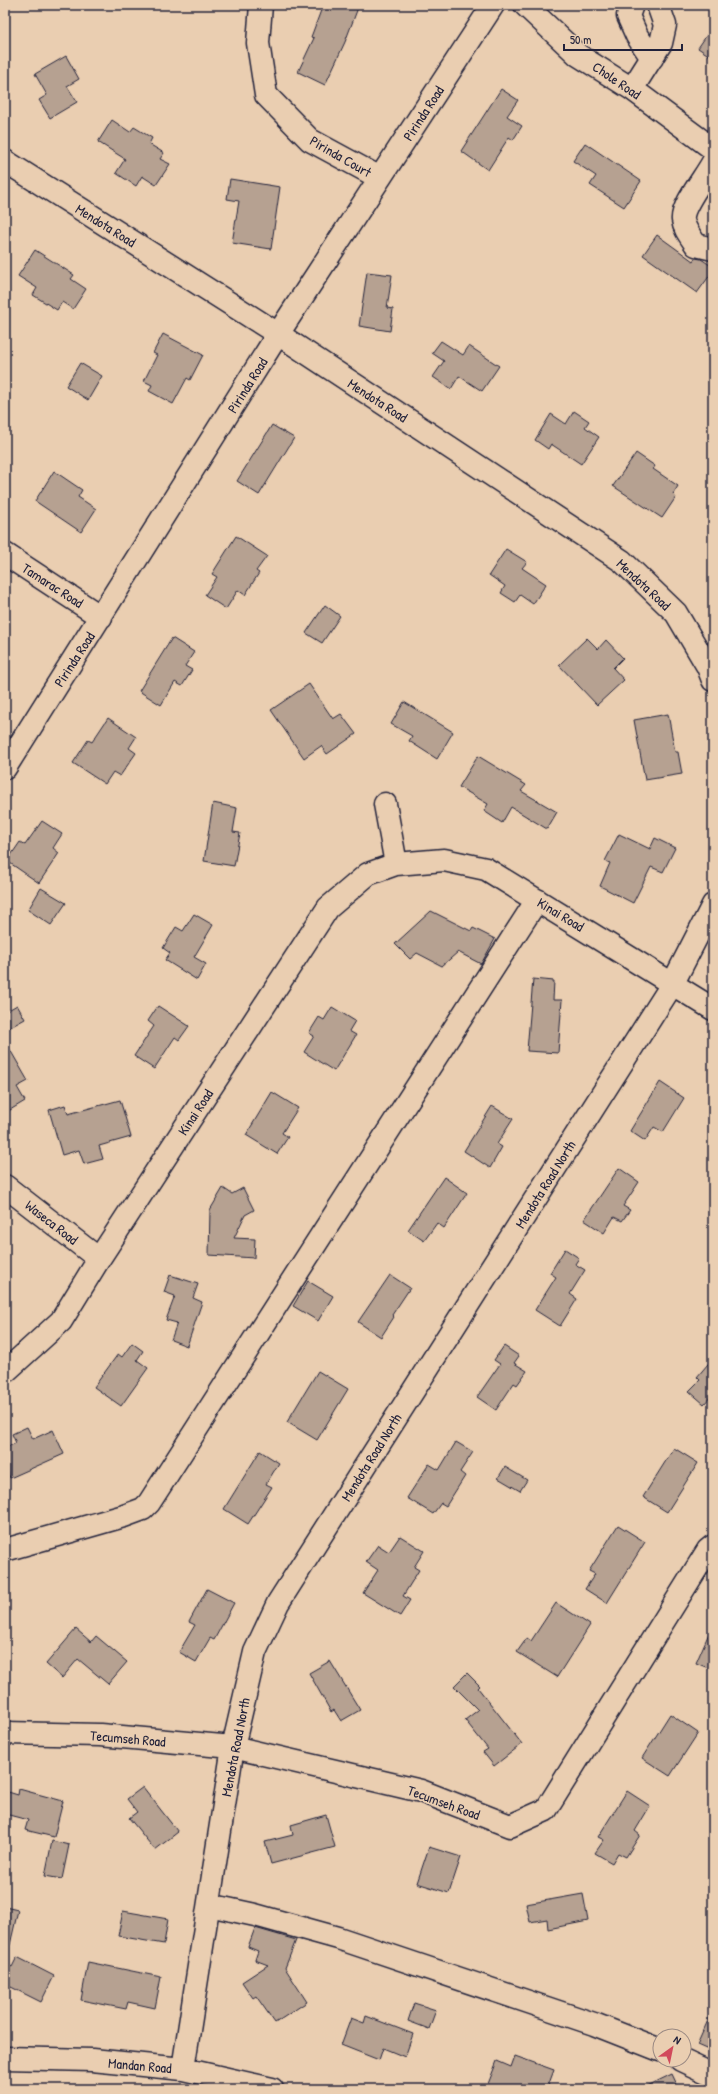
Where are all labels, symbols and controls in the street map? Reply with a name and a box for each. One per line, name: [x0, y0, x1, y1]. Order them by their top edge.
scale bar: [564, 26, 682, 52]
text: 50 m: [570, 31, 591, 48]
street label: Chole Road: [589, 57, 645, 103]
street label: Pirinda Road: [398, 81, 448, 144]
street label: Pirinda Court: [307, 131, 375, 181]
street label: Mendota Road: [72, 199, 140, 251]
street label: Pirinda Road: [223, 353, 272, 416]
street label: Mendota Road: [344, 374, 412, 427]
street label: Mendota Road: [613, 554, 676, 614]
street label: Tamarac Road: [19, 558, 88, 612]
street label: Pirinda Road: [49, 627, 99, 690]
street label: Kinai Road: [534, 893, 588, 936]
street label: Kinai Road: [173, 1085, 217, 1139]
street label: Mendota Road North: [510, 1136, 580, 1232]
street label: Waseca Road: [22, 1195, 83, 1249]
street label: Mendota Road North: [336, 1409, 406, 1505]
street label: Mendota Road North: [216, 1696, 254, 1798]
street label: Tecumseh Road: [89, 1725, 167, 1751]
street label: Tecumseh Road: [405, 1780, 483, 1824]
north arrow: [652, 2028, 692, 2068]
text: N: [671, 2032, 684, 2047]
street label: Mandan Road: [107, 2053, 173, 2077]

